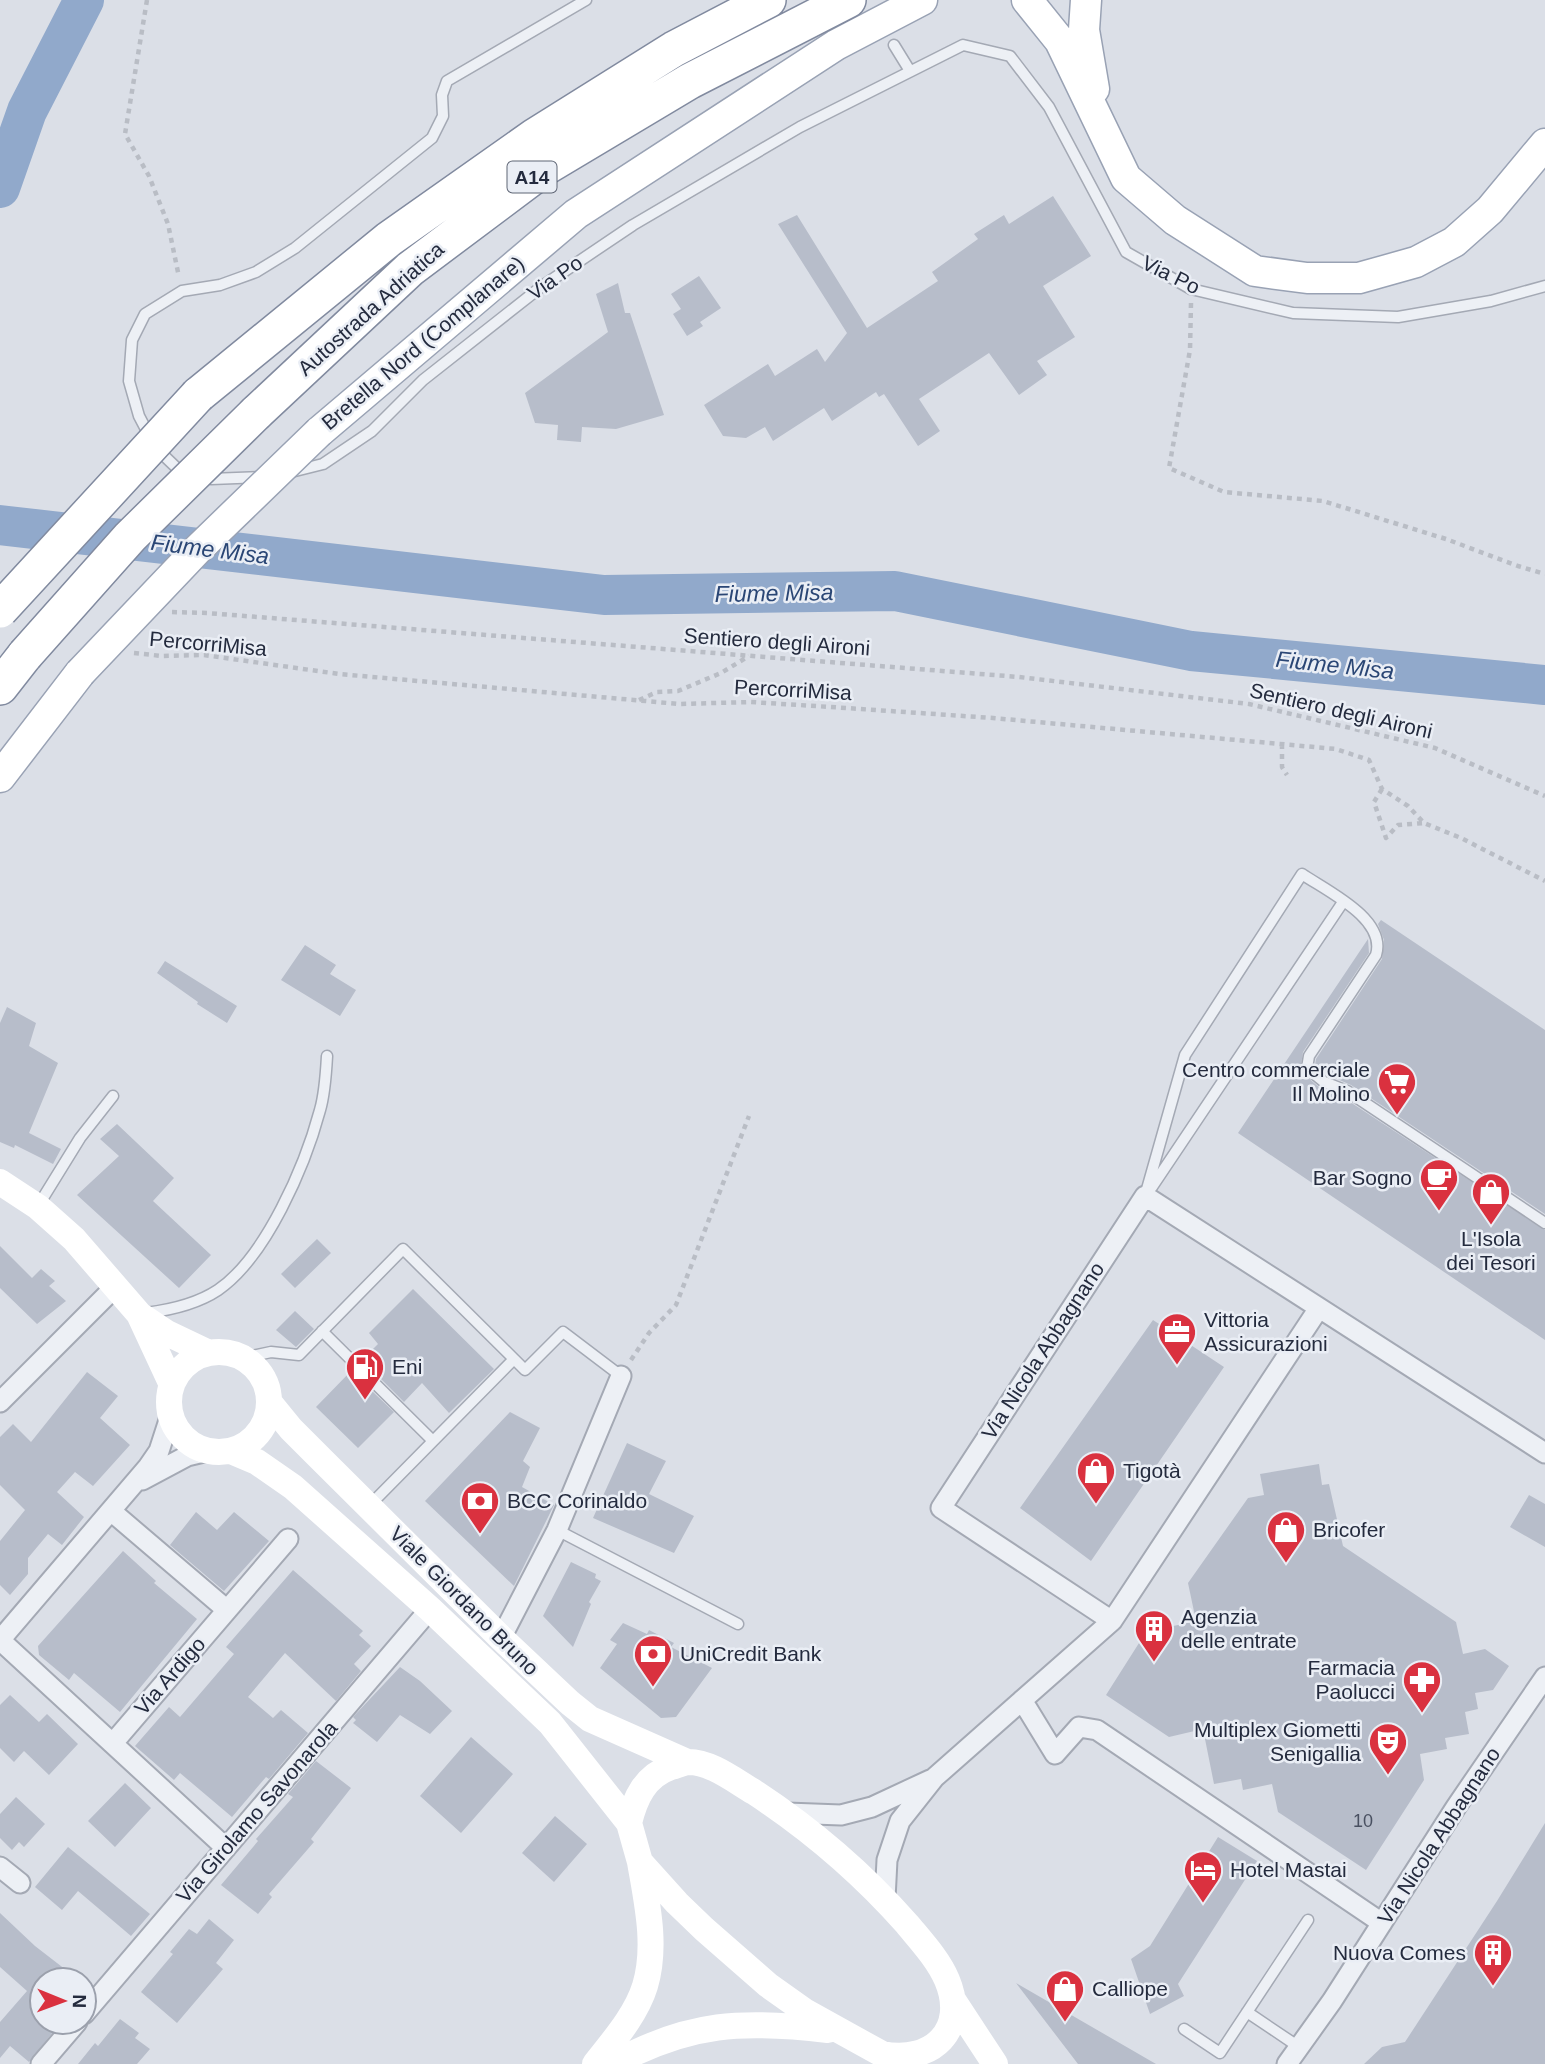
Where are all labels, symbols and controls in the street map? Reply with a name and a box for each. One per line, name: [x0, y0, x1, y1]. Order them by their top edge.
road number: A14: [508, 162, 556, 192]
street label: Autostrada Adriatica: [293, 237, 448, 380]
street label: Bretella Nord (Complanare): [317, 251, 528, 434]
street label: Via Po: [523, 251, 586, 305]
street label: Via Po: [1139, 251, 1204, 298]
water label: Fiume Misa: [149, 529, 271, 569]
water label: Fiume Misa: [714, 579, 834, 607]
street label: Sentiero degli Aironi: [683, 624, 871, 659]
street label: PercorriMisa: [148, 627, 268, 660]
water label: Fiume Misa: [1275, 646, 1395, 684]
street label: PercorriMisa: [734, 675, 853, 704]
street label: Sentiero degli Aironi: [1248, 678, 1435, 743]
place label: Centro commerciale Il Molino: [1182, 1058, 1370, 1105]
supermarket icon: Centro commerciale Il Molino: [1376, 1061, 1418, 1116]
cafe icon: Bar Sogno: [1418, 1157, 1460, 1212]
place label: Bar Sogno: [1313, 1166, 1412, 1189]
shop icon: L'Isola dei Tesori: [1470, 1171, 1512, 1226]
place label: L'Isola dei Tesori: [1446, 1227, 1536, 1274]
street label: Via Nicola Abbagnano: [977, 1258, 1108, 1443]
place label: Vittoria Assicurazioni: [1204, 1308, 1328, 1355]
office icon: Vittoria Assicurazioni: [1156, 1311, 1198, 1366]
fuel station icon: Eni: [344, 1346, 386, 1401]
place label: Eni: [392, 1355, 422, 1378]
shop icon: Tigotà: [1075, 1450, 1117, 1505]
place label: Tigotà: [1123, 1459, 1181, 1482]
bank icon: BCC Corinaldo: [459, 1480, 501, 1535]
place label: BCC Corinaldo: [507, 1489, 647, 1512]
shop icon: Bricofer: [1265, 1509, 1307, 1564]
place label: Bricofer: [1313, 1518, 1385, 1541]
street label: Viale Giordano Bruno: [385, 1522, 543, 1680]
place label: Agenzia delle entrate: [1181, 1605, 1297, 1652]
building icon: Agenzia delle entrate: [1133, 1608, 1175, 1663]
street label: Via Ardigo: [130, 1632, 210, 1719]
bank icon: UniCredit Bank: [632, 1633, 674, 1688]
place label: UniCredit Bank: [680, 1642, 822, 1665]
place label: Farmacia Paolucci: [1307, 1656, 1395, 1703]
pharmacy icon: Farmacia Paolucci: [1401, 1659, 1443, 1714]
street label: Via Girolamo Savonarola: [171, 1716, 342, 1907]
place label: Multiplex Giometti Senigallia: [1194, 1718, 1361, 1765]
theatre icon: Multiplex Giometti Senigallia: [1367, 1721, 1409, 1776]
street label: Via Nicola Abbagnano: [1373, 1743, 1504, 1928]
house number: 10: [1353, 1811, 1373, 1831]
hotel icon: Hotel Mastai: [1182, 1849, 1224, 1904]
place label: Hotel Mastai: [1230, 1858, 1347, 1881]
building icon: Nuova Comes: [1472, 1932, 1514, 1987]
place label: Nuova Comes: [1333, 1941, 1466, 1964]
north arrow: [28, 1966, 98, 2036]
shop icon: Calliope: [1044, 1968, 1086, 2023]
place label: Calliope: [1092, 1977, 1168, 2000]
text: N: [69, 1994, 90, 2008]

